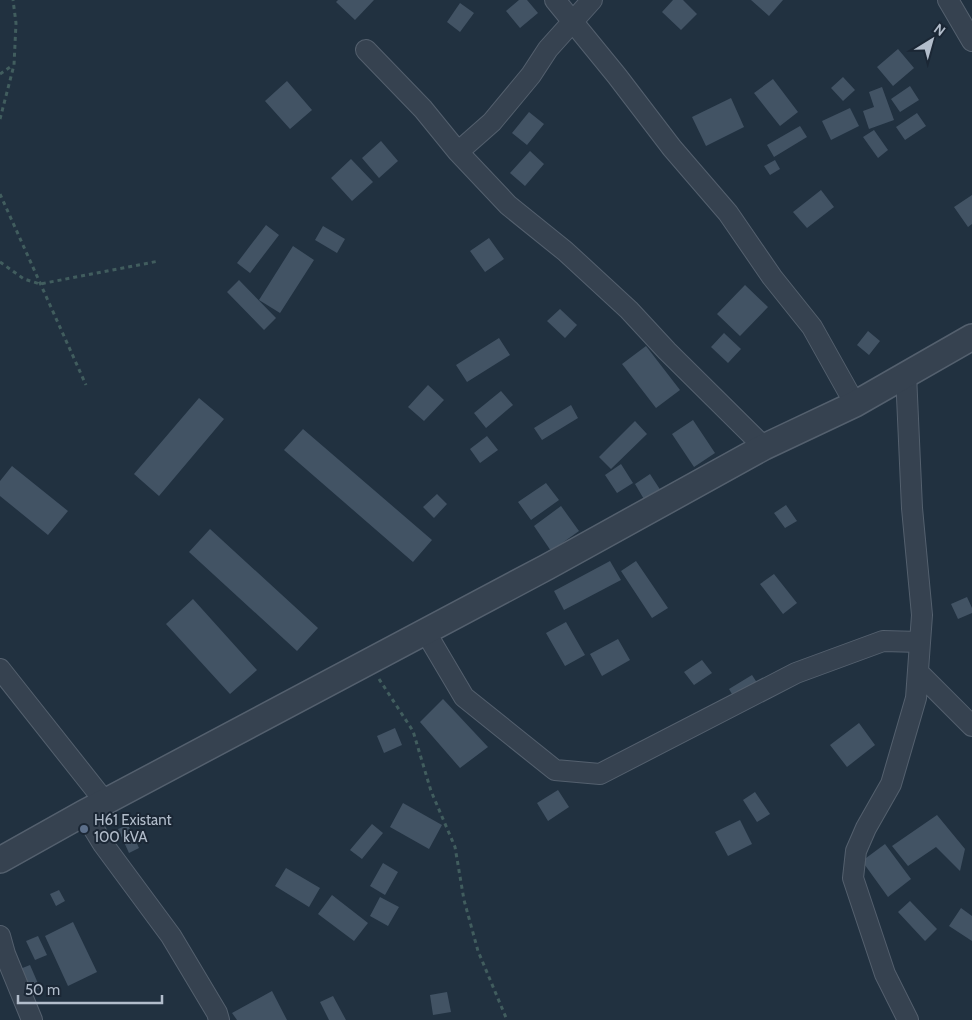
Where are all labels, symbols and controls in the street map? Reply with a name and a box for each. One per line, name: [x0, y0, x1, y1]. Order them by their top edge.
north arrow: [907, 15, 957, 65]
text: N: [930, 19, 949, 40]
place label: H61 Existant 100 kVA: [94, 811, 172, 846]
marker: H61 Existant 100 kVA: [78, 823, 90, 835]
scale bar: [18, 972, 161, 1004]
text: 50 m: [25, 981, 60, 999]

